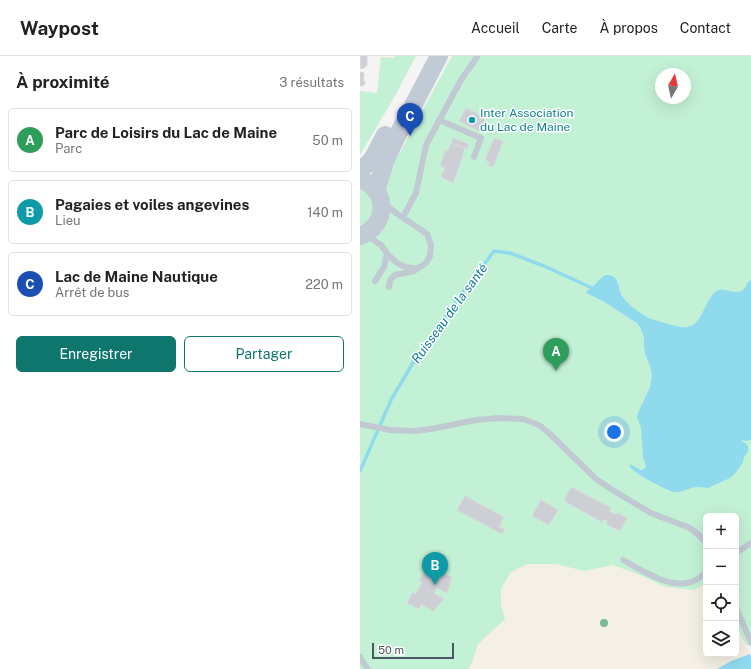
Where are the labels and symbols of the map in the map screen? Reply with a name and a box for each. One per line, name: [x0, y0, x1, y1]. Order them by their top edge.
north arrow: [655, 68, 691, 104]
pin: C: [397, 103, 423, 136]
place label: Inter Association du Lac de Maine: [480, 106, 573, 134]
marker: Inter Association du Lac de Maine: [467, 115, 477, 125]
water label: Ruisseau de la santé: [408, 261, 491, 366]
pin: A: [543, 338, 569, 371]
your location: [604, 422, 624, 442]
pin: B: [422, 552, 448, 585]
scale bar: [372, 641, 454, 660]

